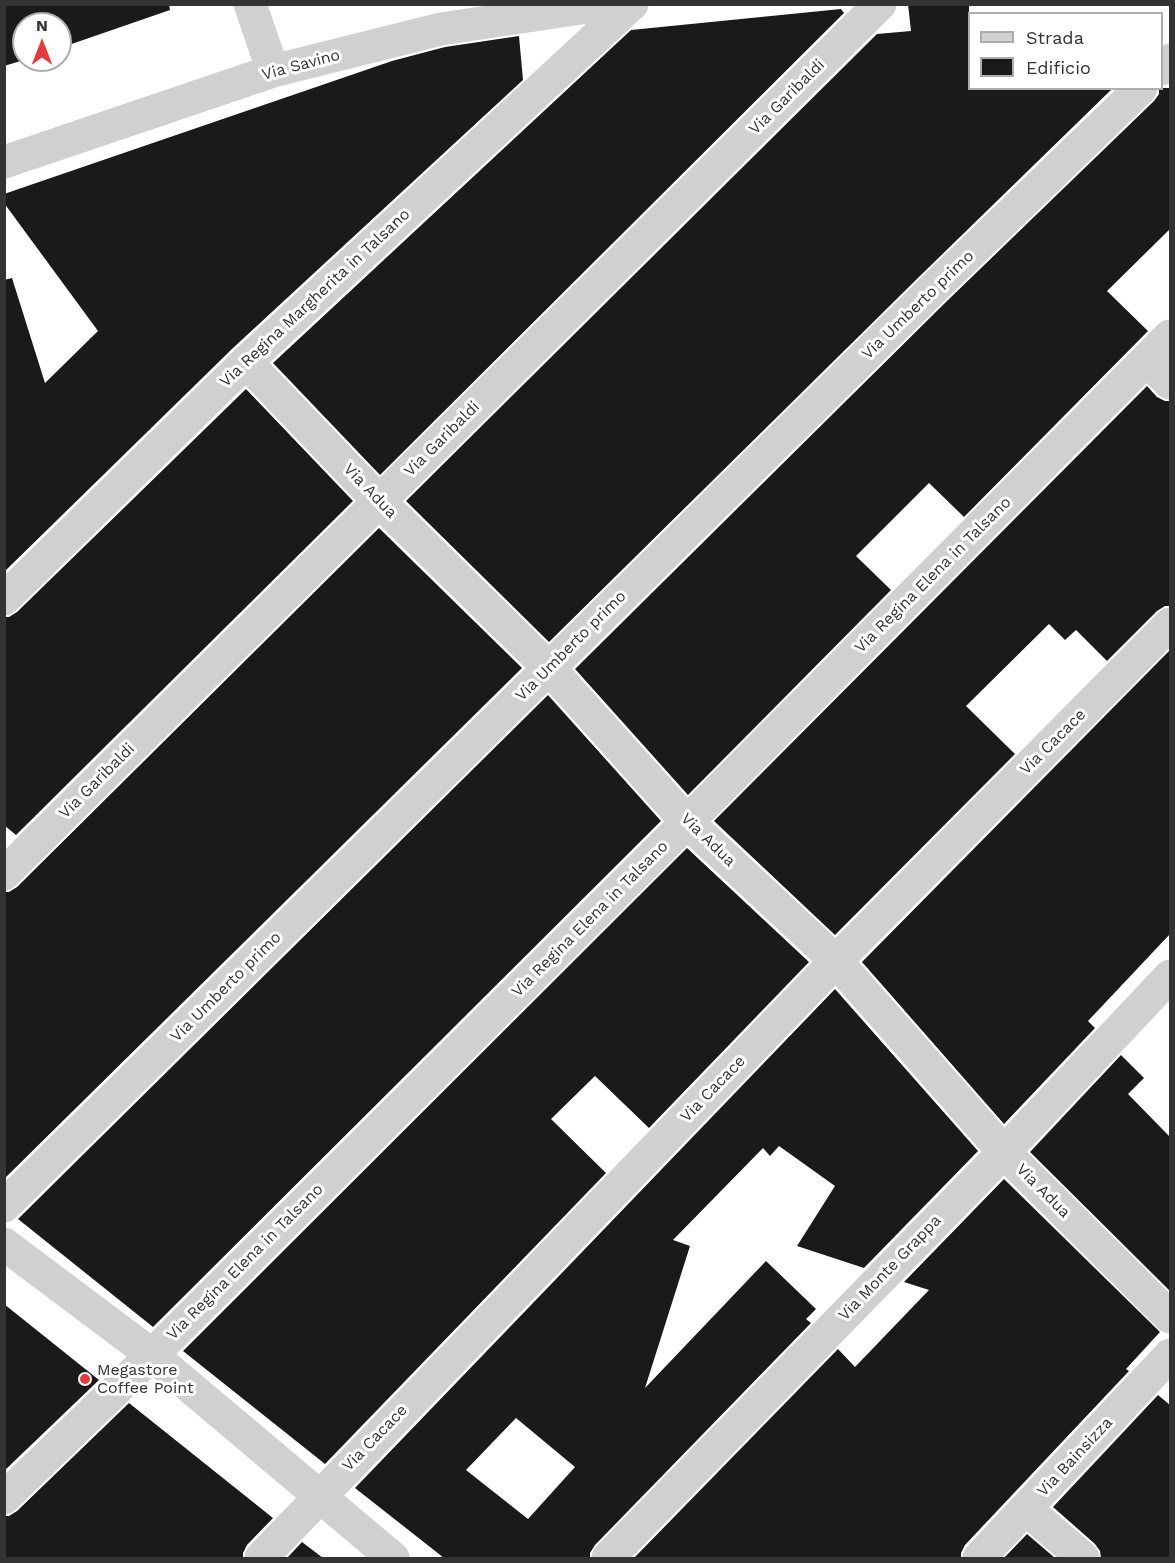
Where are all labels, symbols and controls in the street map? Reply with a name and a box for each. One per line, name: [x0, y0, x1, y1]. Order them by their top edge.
north arrow: [12, 12, 72, 72]
legend: [968, 12, 1163, 90]
text: N: [36, 16, 48, 35]
text: Strada: [1026, 27, 1084, 48]
street label: Via Savino: [260, 45, 342, 85]
street label: Via Garibaldi: [745, 55, 829, 139]
text: Edificio: [1026, 57, 1091, 78]
street label: Via Regina Margherita in Talsano: [216, 205, 414, 391]
street label: Via Umberto primo: [858, 247, 978, 363]
street label: Via Garibaldi: [400, 397, 484, 481]
street label: Via Adua: [339, 460, 401, 522]
street label: Via Regina Elena in Talsano: [851, 493, 1015, 657]
street label: Via Umberto primo: [512, 587, 630, 705]
street label: Via Cacace: [1016, 705, 1090, 779]
street label: Via Garibaldi: [55, 739, 139, 823]
street label: Via Adua: [677, 809, 739, 871]
street label: Via Regina Elena in Talsano: [508, 837, 672, 1001]
street label: Via Umberto primo: [167, 928, 285, 1046]
street label: Via Cacace: [676, 1052, 750, 1126]
street label: Via Adua: [1012, 1160, 1074, 1222]
street label: Via Regina Elena in Talsano: [163, 1180, 327, 1344]
street label: Via Monte Grappa: [835, 1211, 945, 1325]
place label: Megastore Coffee Point: [97, 1360, 194, 1398]
marker: Megastore Coffee Point: [78, 1372, 92, 1386]
street label: Via Cacace: [338, 1401, 412, 1475]
street label: Via Bainsizza: [1033, 1413, 1117, 1501]

